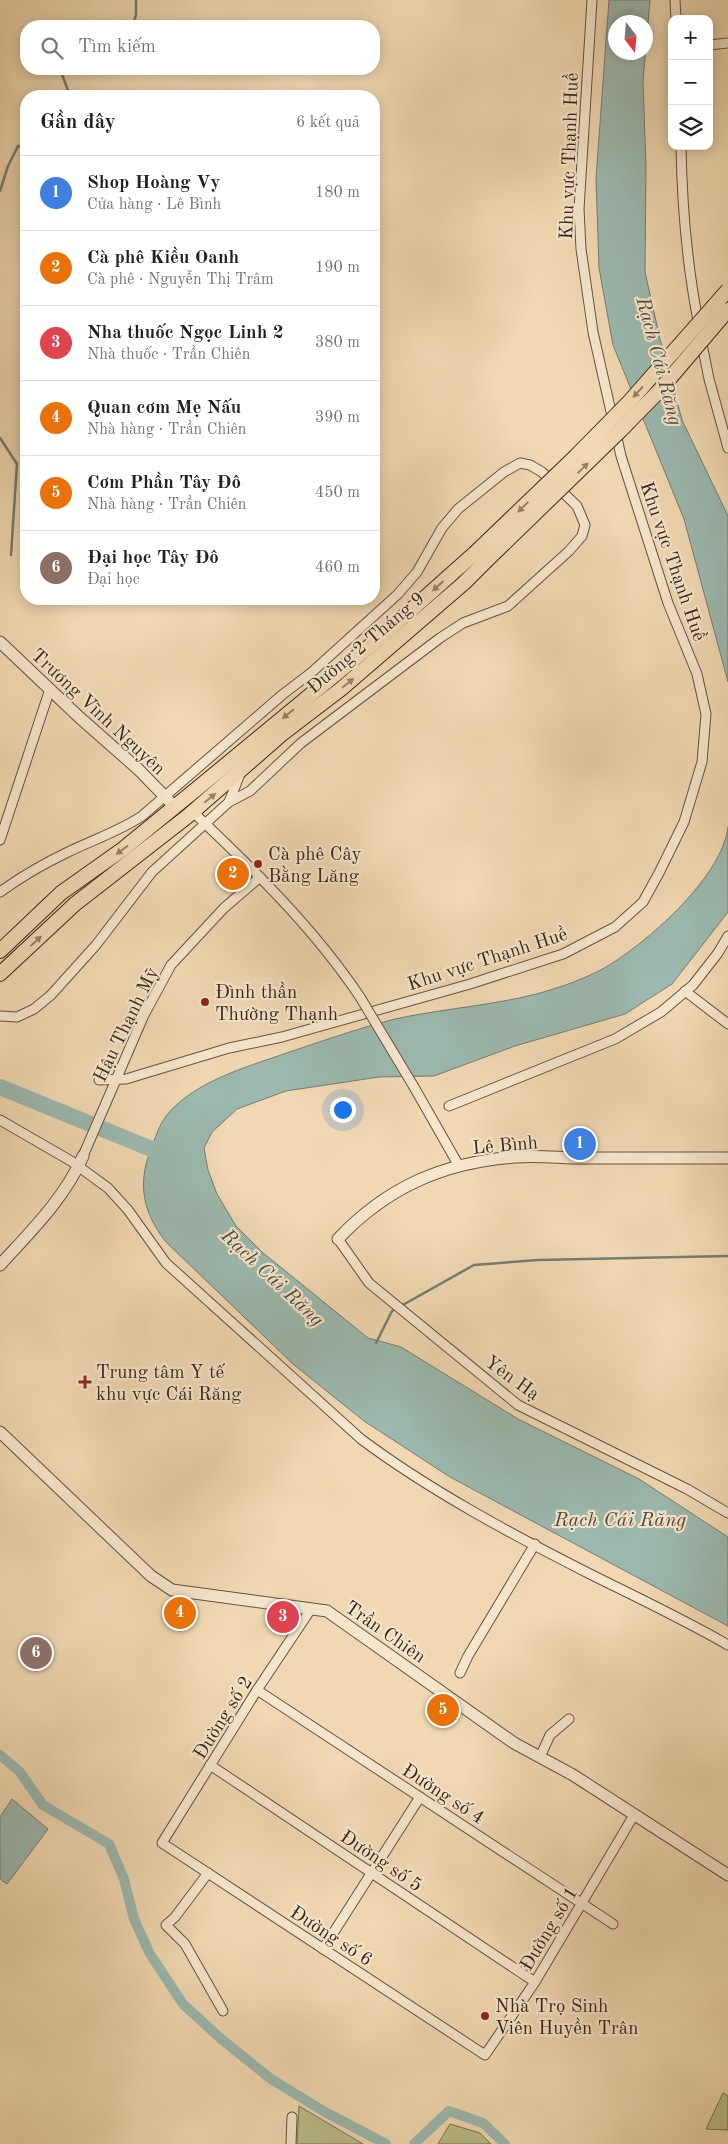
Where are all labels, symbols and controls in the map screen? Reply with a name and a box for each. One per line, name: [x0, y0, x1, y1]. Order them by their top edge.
north arrow: [608, 15, 653, 60]
map controls: [668, 15, 713, 150]
button: +: [668, 15, 713, 60]
search box: [20, 20, 380, 75]
icon: search: [38, 34, 66, 62]
text: Tìm kiếm: [78, 38, 156, 57]
button: −: [668, 60, 713, 105]
street label: Khu vực Thạnh Huề: [555, 72, 583, 240]
button: layers: [668, 105, 713, 150]
text: Gần đây: [40, 112, 116, 133]
text: 6 kết quả: [296, 115, 360, 131]
text: Shop Hoàng Vy: [87, 174, 221, 193]
text: 1: [51, 185, 61, 201]
text: 180 m: [315, 185, 360, 201]
text: Cửa hàng · Lê Bình: [87, 197, 221, 213]
text: Cà phê Kiều Oanh: [87, 249, 239, 268]
text: 2: [51, 260, 61, 276]
text: 190 m: [315, 260, 360, 276]
text: Cà phê · Nguyễn Thị Trâm: [87, 272, 274, 288]
water label: Rạch Cái Răng: [631, 294, 685, 428]
text: Nha thuốc Ngọc Linh 2: [87, 324, 284, 343]
text: 3: [51, 335, 61, 351]
text: 380 m: [315, 335, 360, 351]
text: Nhà thuốc · Trần Chiên: [87, 347, 250, 363]
one-way arrow: [632, 385, 644, 397]
text: Quan cơm Mẹ Nấu: [87, 399, 241, 418]
text: 4: [51, 410, 61, 426]
text: 390 m: [315, 410, 360, 426]
text: Nhà hàng · Trần Chiên: [87, 422, 247, 438]
one-way arrow: [577, 462, 589, 474]
text: Cơm Phần Tây Đô: [87, 474, 241, 493]
street label: Khu vực Thạnh Huề: [635, 479, 711, 644]
text: 5: [51, 485, 61, 501]
text: 450 m: [315, 485, 360, 501]
text: Nhà hàng · Trần Chiên: [87, 497, 247, 513]
one-way arrow: [518, 501, 530, 513]
text: Đại học Tây Đô: [87, 549, 219, 568]
text: 6: [51, 560, 61, 576]
text: 460 m: [315, 560, 360, 576]
text: Đại học: [87, 572, 140, 588]
one-way arrow: [432, 580, 445, 591]
street label: Đường 2 Tháng 9: [304, 590, 429, 698]
street label: Trương Vĩnh Nguyên: [27, 646, 168, 780]
one-way arrow: [342, 677, 355, 688]
one-way arrow: [282, 708, 295, 719]
one-way arrow: [204, 793, 216, 804]
one-way arrow: [115, 845, 129, 855]
place label: Cà phê Cây Bằng Lăng: [268, 846, 362, 887]
pin: 2: [217, 855, 249, 893]
marker: Cà phê Cây Bằng Lăng: [252, 858, 264, 870]
street label: Khu vực Thạnh Huề: [404, 923, 570, 995]
one-way arrow: [29, 935, 41, 947]
street label: Hậu Thạnh Mỹ: [91, 965, 163, 1085]
place label: Đình thần Thường Thạnh: [215, 981, 338, 1025]
marker: Đình thần Thường Thạnh: [199, 996, 211, 1008]
your location: [330, 1097, 356, 1123]
pin: 1: [564, 1125, 596, 1163]
street label: Lê Bình: [472, 1134, 539, 1159]
water label: Rạch Cái Răng: [216, 1225, 327, 1331]
street label: Yên Hạ: [481, 1353, 543, 1405]
place label: Trung tâm Y tế khu vực Cái Răng: [96, 1363, 242, 1405]
marker: Trung tâm Y tế khu vực Cái Răng: [78, 1375, 92, 1389]
water label: Rạch Cái Răng: [553, 1511, 686, 1531]
pin: 4: [164, 1594, 196, 1632]
street label: Trần Chiên: [341, 1596, 430, 1668]
pin: 3: [267, 1598, 299, 1636]
pin: 6: [20, 1634, 52, 1672]
street label: Đường số 2: [190, 1673, 257, 1763]
pin: 5: [427, 1691, 459, 1729]
street label: Đường số 4: [398, 1761, 488, 1829]
street label: Đường số 5: [336, 1827, 425, 1896]
street label: Đường số 1: [517, 1884, 582, 1974]
street label: Đường số 6: [286, 1903, 376, 1971]
place label: Nhà Trọ Sinh Viên Huyền Trân: [495, 1998, 639, 2039]
marker: Nhà Trọ Sinh Viên Huyền Trân: [479, 2010, 491, 2022]

